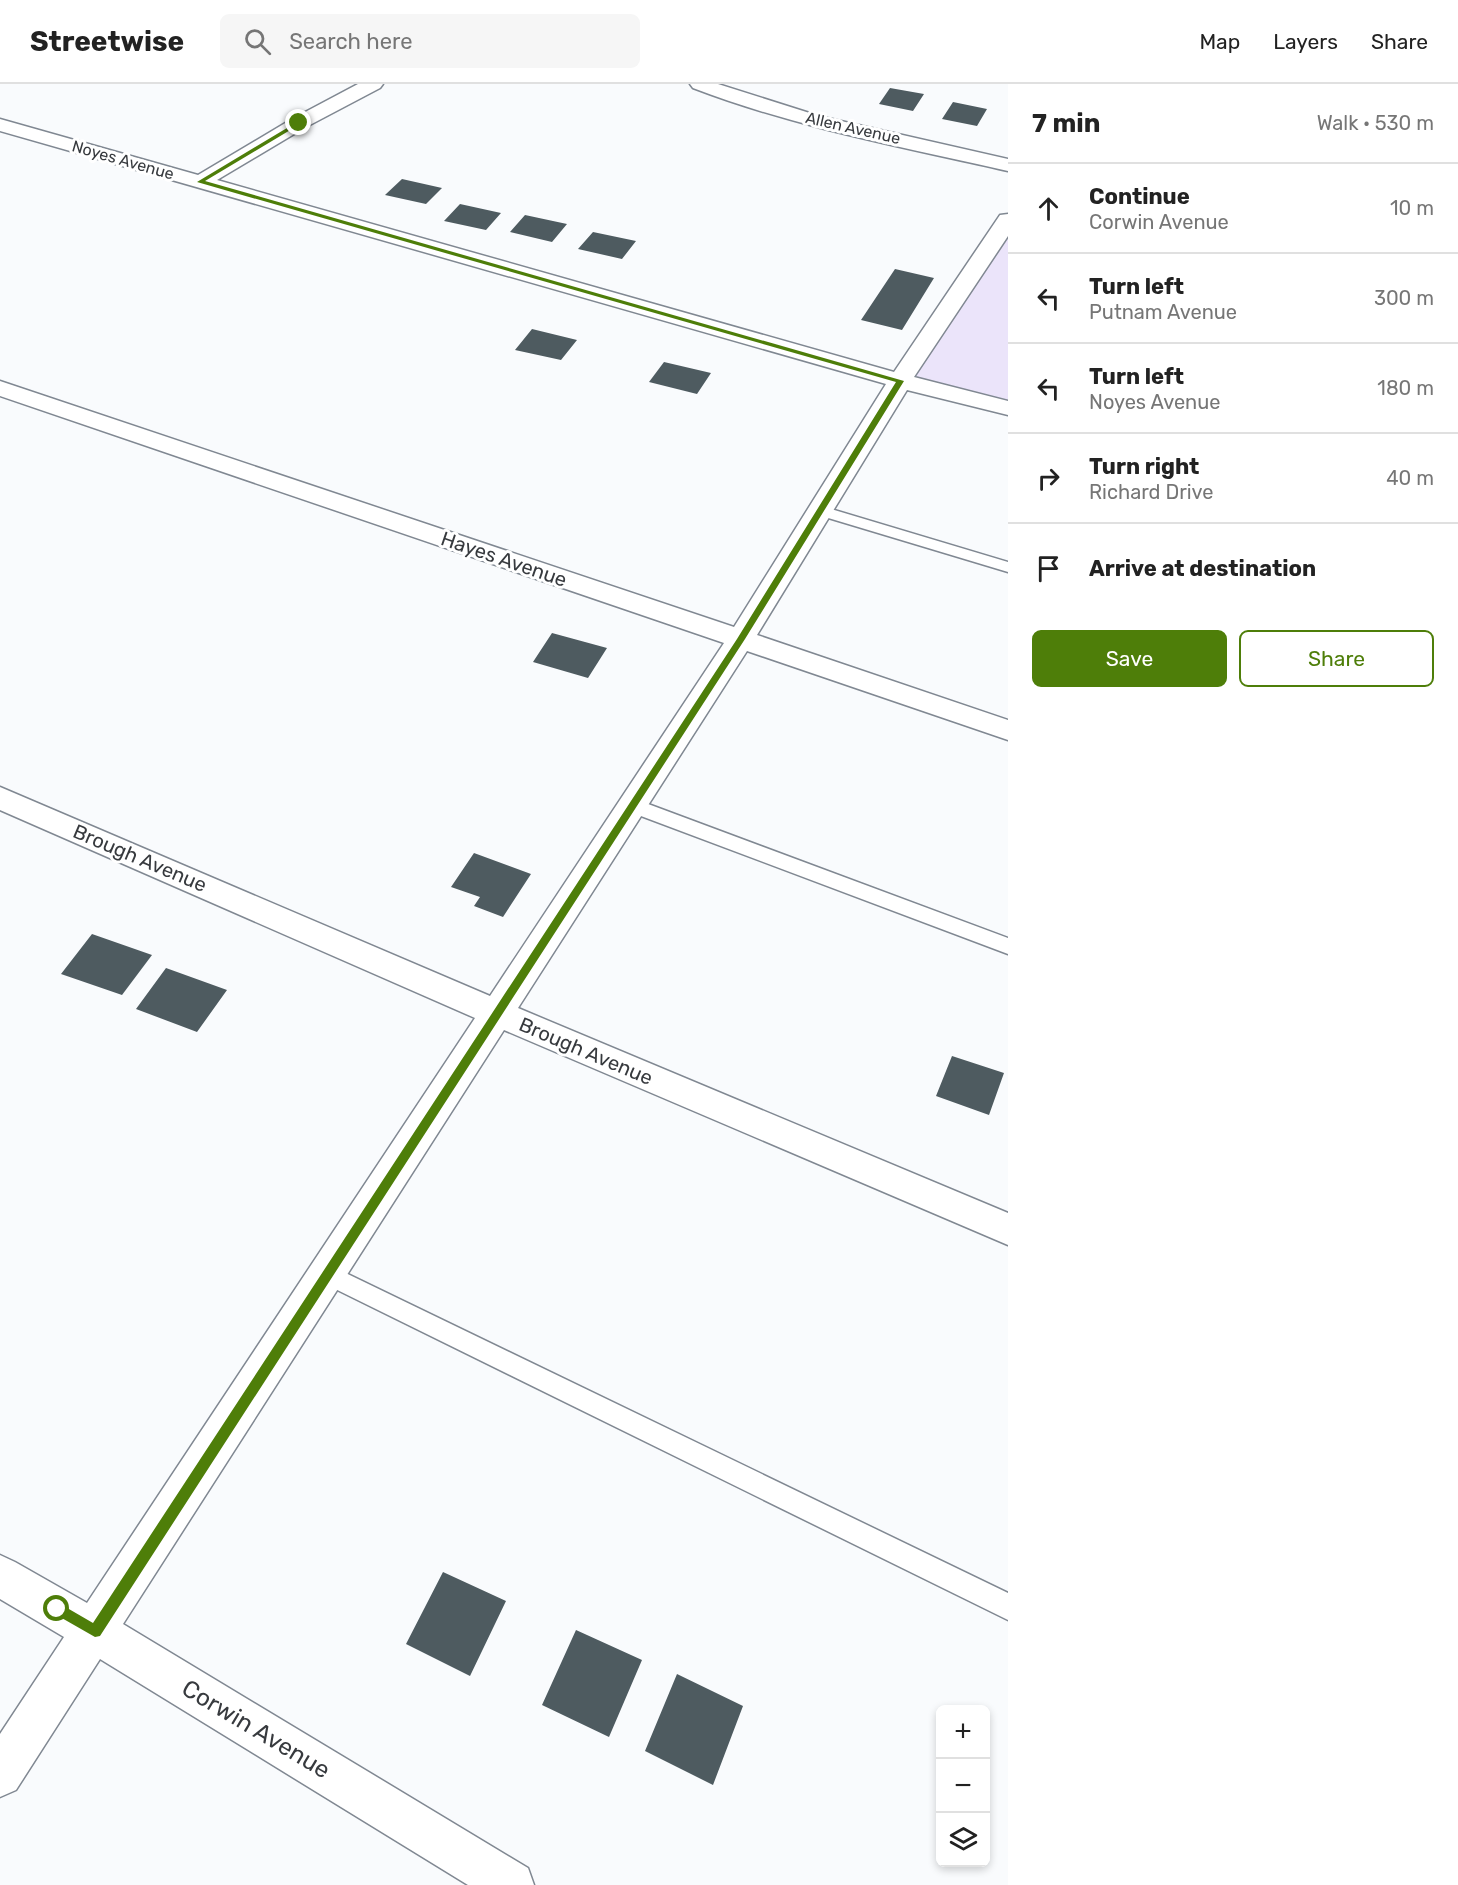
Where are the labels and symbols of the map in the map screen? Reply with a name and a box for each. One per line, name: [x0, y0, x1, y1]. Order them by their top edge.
street label: Allen Avenue: [804, 108, 902, 148]
route end: [285, 109, 311, 135]
street label: Noyes Avenue: [70, 136, 176, 184]
street label: Hayes Avenue: [438, 526, 570, 592]
street label: Brough Avenue: [70, 819, 210, 897]
street label: Brough Avenue: [516, 1012, 656, 1090]
route start: [43, 1595, 69, 1621]
street label: Corwin Avenue: [177, 1674, 335, 1784]

